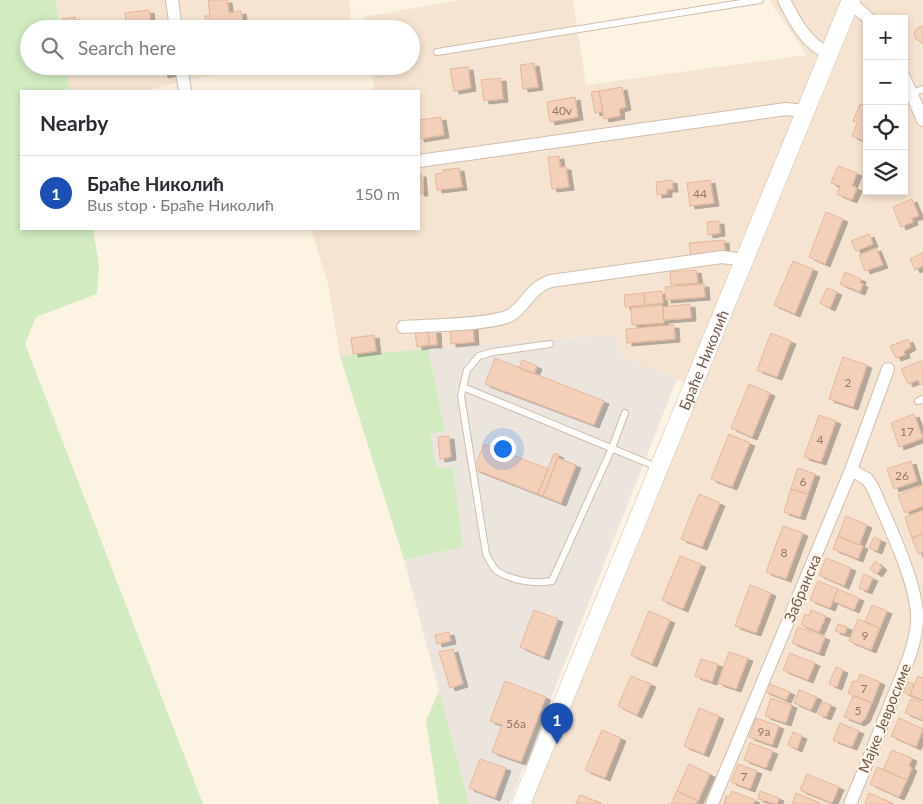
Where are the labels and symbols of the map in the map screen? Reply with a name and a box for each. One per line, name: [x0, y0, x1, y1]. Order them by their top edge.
house number: 40v: [552, 103, 573, 118]
house number: 44: [693, 186, 707, 201]
street label: Браће Николић: [675, 307, 732, 413]
house number: 2: [845, 375, 852, 390]
house number: 17: [900, 424, 914, 439]
house number: 4: [817, 432, 824, 447]
your location: [490, 436, 516, 462]
house number: 26: [895, 468, 909, 483]
house number: 6: [800, 474, 807, 489]
house number: 8: [781, 545, 788, 560]
street label: Забранска: [780, 552, 824, 624]
house number: 9: [862, 628, 869, 643]
street label: Мајке Јевросиме: [854, 660, 914, 775]
house number: 7: [861, 681, 868, 696]
pin: 1: [541, 703, 573, 744]
house number: 5: [855, 703, 862, 718]
house number: 56a: [506, 716, 526, 731]
house number: 9a: [758, 724, 770, 739]
house number: 7: [741, 769, 748, 784]

